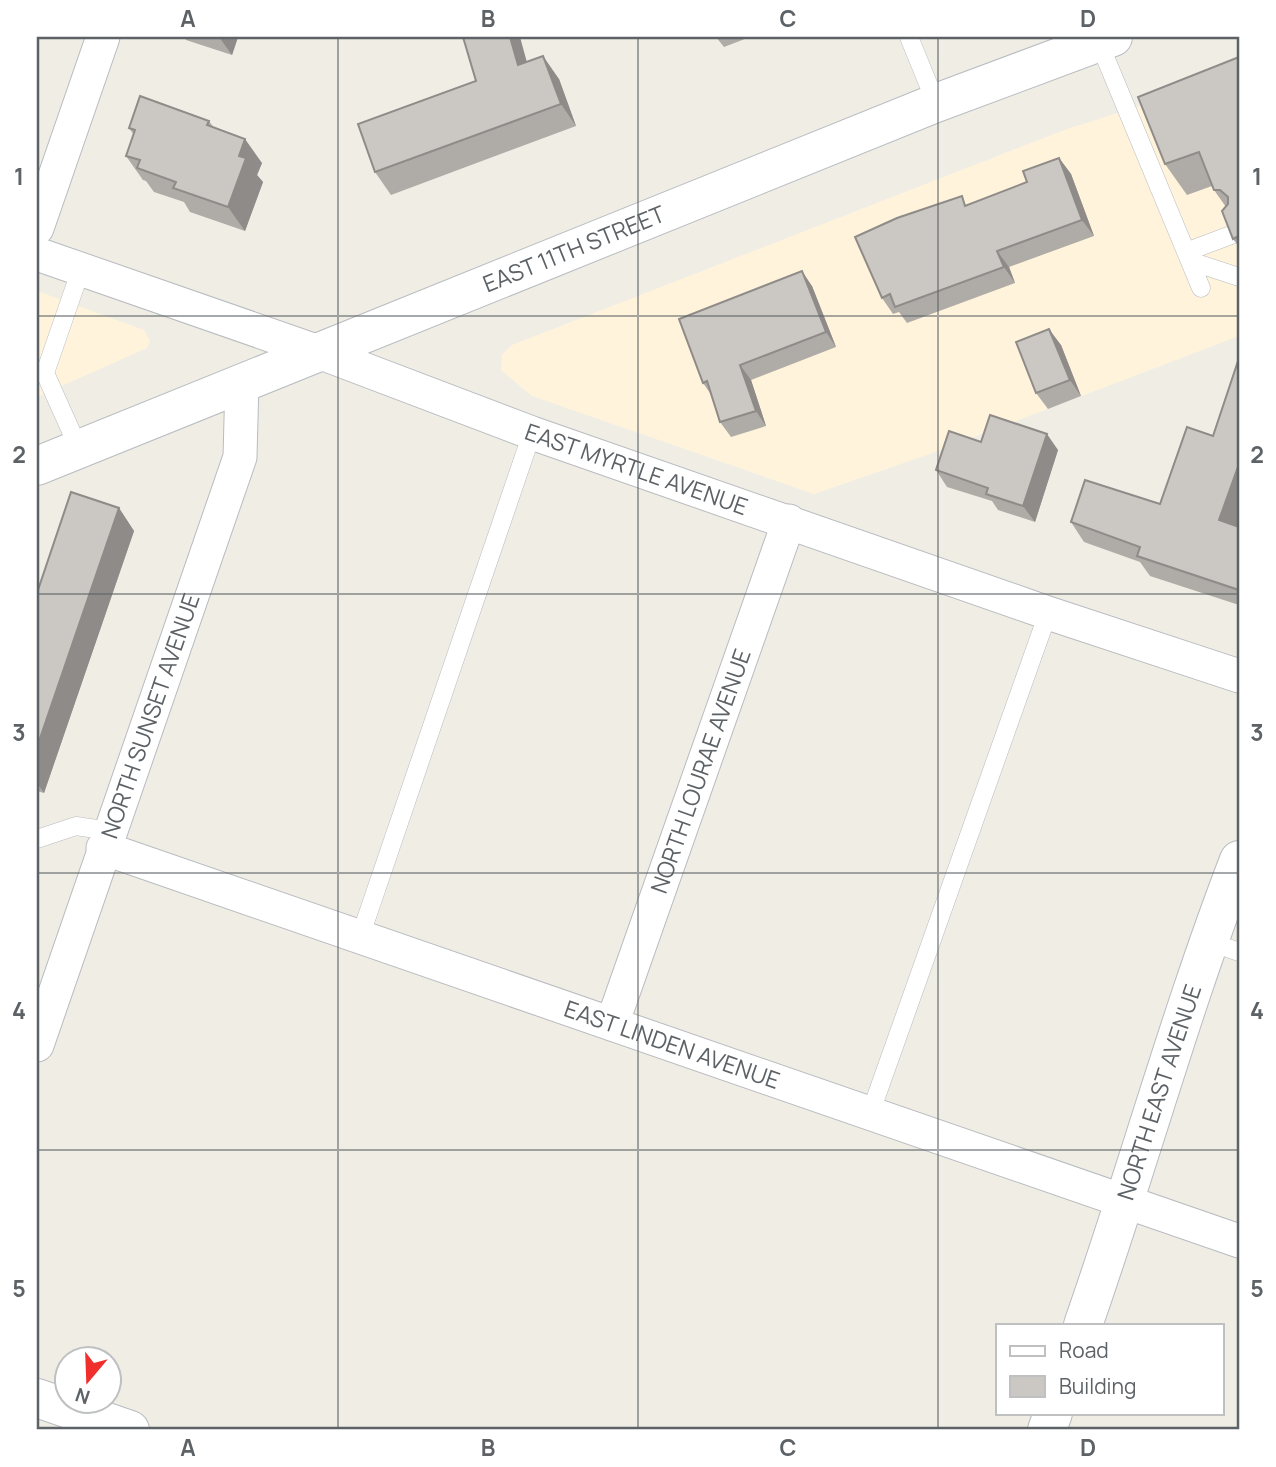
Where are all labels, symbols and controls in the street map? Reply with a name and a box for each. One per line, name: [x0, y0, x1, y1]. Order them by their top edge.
text: A: [180, 2, 196, 34]
text: B: [481, 2, 495, 34]
text: C: [780, 2, 797, 34]
text: D: [1080, 2, 1096, 34]
text: 1: [14, 160, 24, 192]
text: 1: [1252, 160, 1262, 192]
street label: EAST 11TH STREET: [478, 197, 669, 299]
street label: EAST MYRTLE AVENUE: [521, 415, 752, 522]
text: 2: [12, 438, 26, 470]
text: 2: [1250, 438, 1264, 470]
street label: NORTH SUNSET AVENUE: [93, 589, 207, 842]
street label: NORTH LOURAE AVENUE: [642, 644, 758, 897]
text: 3: [12, 716, 26, 748]
text: 3: [1250, 716, 1264, 748]
street label: NORTH EAST AVENUE: [1109, 980, 1208, 1204]
street label: EAST LINDEN AVENUE: [560, 992, 784, 1096]
text: 4: [12, 994, 26, 1026]
text: 4: [1250, 994, 1264, 1026]
text: 5: [12, 1272, 26, 1304]
text: 5: [1250, 1272, 1264, 1304]
legend: [996, 1324, 1224, 1414]
text: Road: [1059, 1336, 1109, 1364]
north arrow: [52, 1344, 122, 1414]
text: Building: [1059, 1372, 1136, 1400]
text: N: [72, 1382, 93, 1411]
text: A: [180, 1431, 196, 1463]
text: B: [481, 1431, 495, 1463]
text: C: [780, 1431, 797, 1463]
text: D: [1080, 1431, 1096, 1463]

